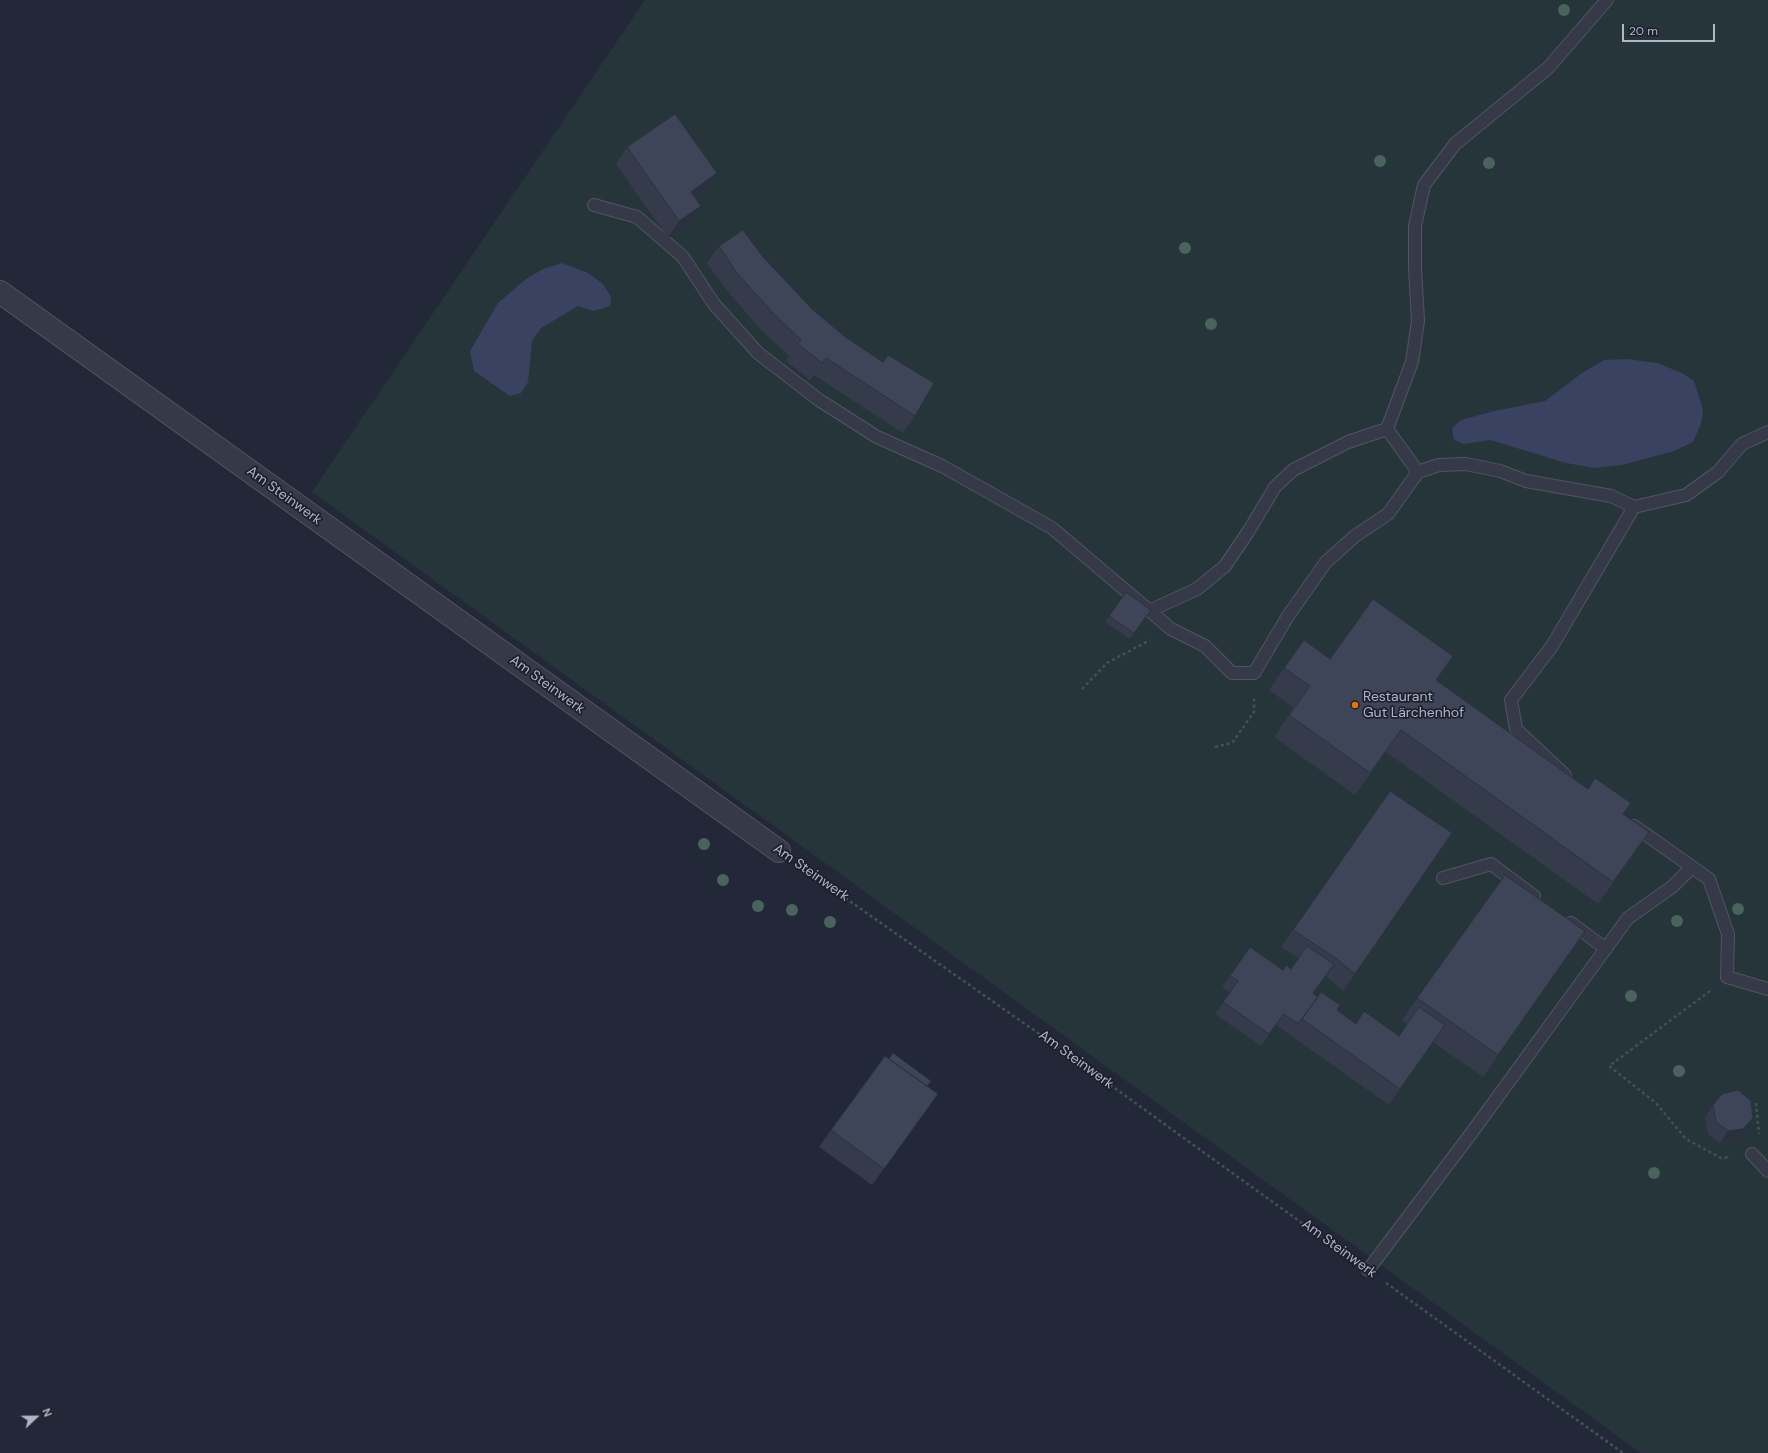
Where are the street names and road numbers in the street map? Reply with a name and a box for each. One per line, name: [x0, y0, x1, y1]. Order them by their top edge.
street label: Am Steinwerk: [243, 463, 325, 529]
street label: Am Steinwerk: [506, 652, 588, 718]
street label: Am Steinwerk: [770, 841, 852, 905]
street label: Am Steinwerk: [1035, 1027, 1117, 1093]
street label: Am Steinwerk: [1298, 1216, 1380, 1282]

